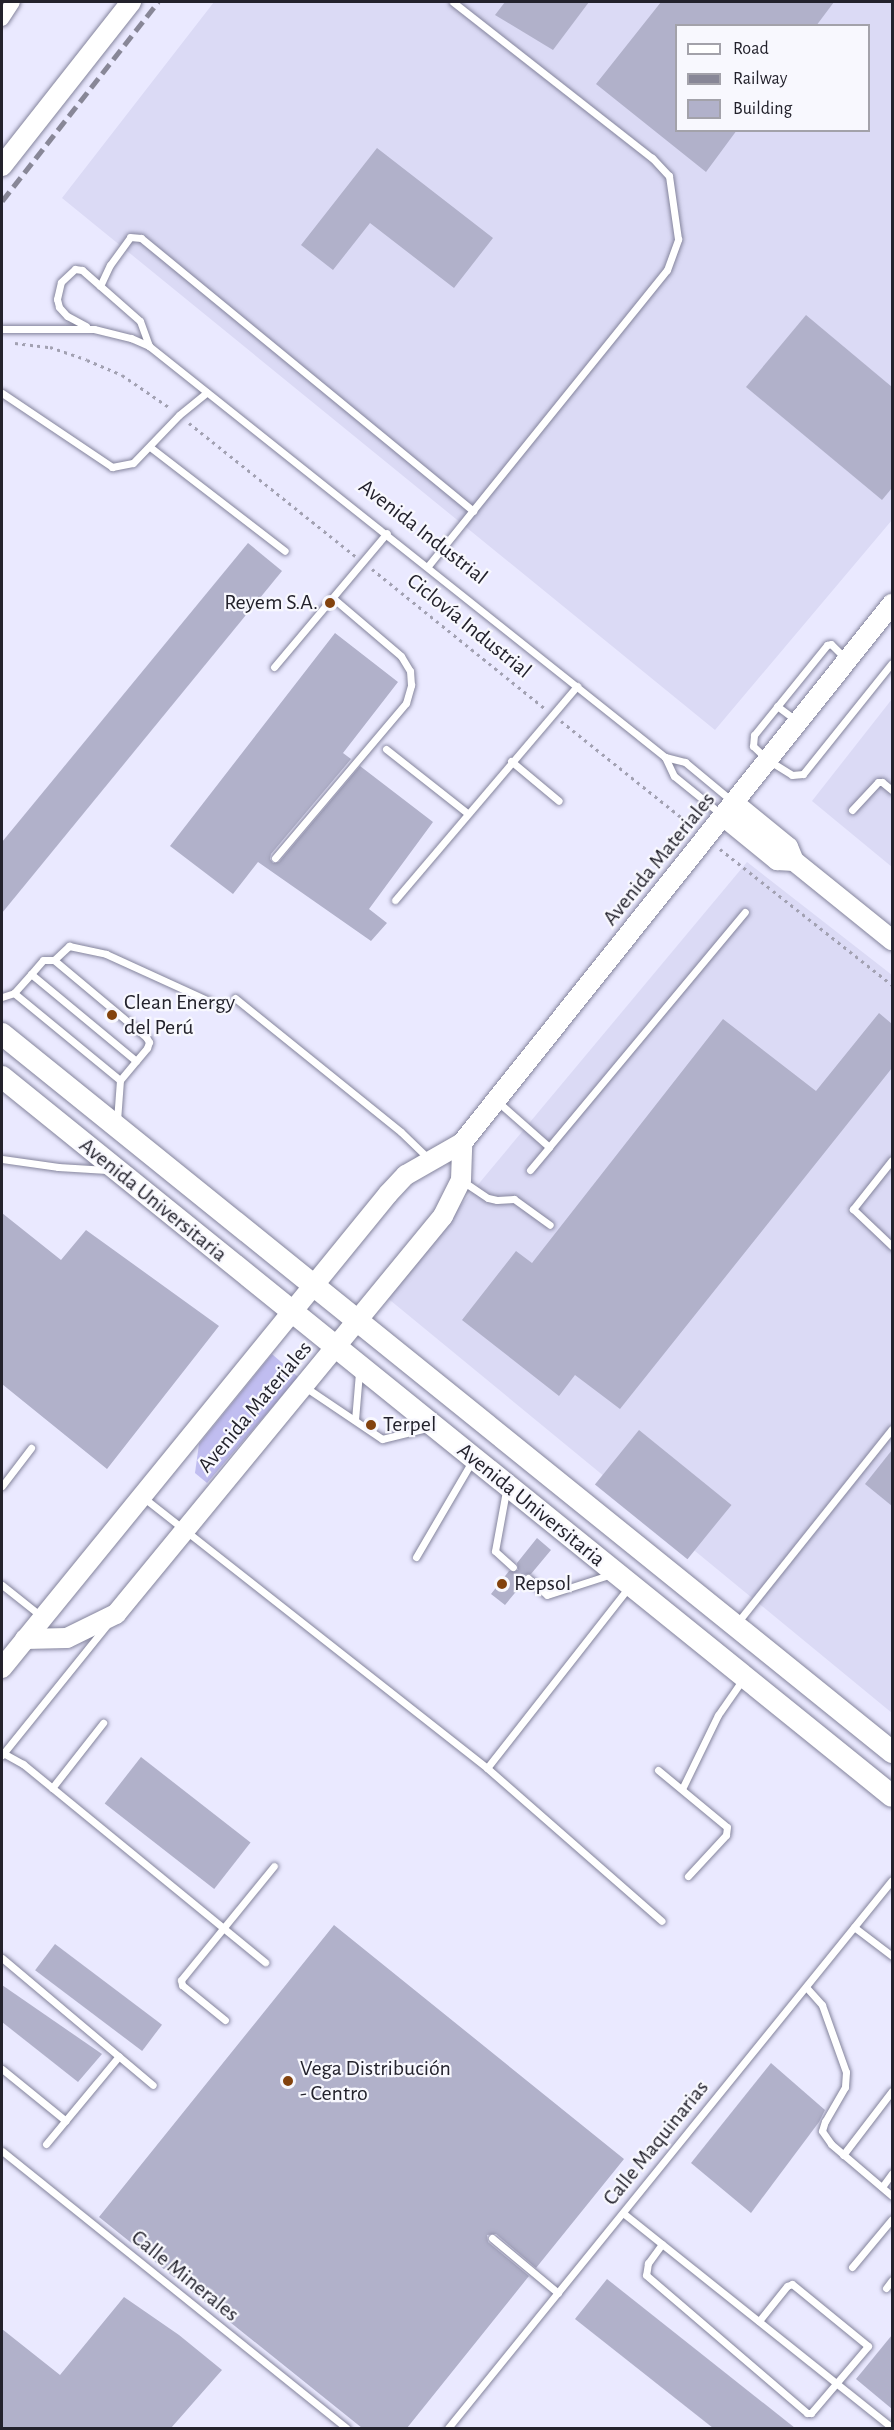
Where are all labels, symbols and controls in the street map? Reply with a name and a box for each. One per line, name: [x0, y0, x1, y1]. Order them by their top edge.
legend: [675, 24, 870, 132]
text: Road: [733, 40, 769, 58]
text: Railway: [733, 70, 787, 88]
text: Building: [733, 100, 792, 118]
street label: Avenida Industrial: [353, 474, 493, 590]
street label: Ciclovía Industrial: [401, 568, 537, 684]
place label: Reyem S.A.: [224, 590, 318, 616]
marker: Reyem S.A.: [323, 596, 337, 610]
street label: Avenida Materiales: [597, 787, 721, 931]
place label: Clean Energy del Perú: [124, 989, 235, 1040]
marker: Clean Energy del Perú: [105, 1008, 119, 1022]
street label: Avenida Universitaria: [74, 1132, 232, 1268]
street label: Avenida Materiales: [192, 1336, 318, 1478]
place label: Terpel: [383, 1412, 436, 1438]
marker: Terpel: [364, 1418, 378, 1432]
street label: Avenida Universitaria: [452, 1437, 610, 1573]
place label: Repsol: [514, 1571, 571, 1597]
marker: Repsol: [495, 1577, 509, 1591]
place label: Vega Distribución - Centro: [300, 2055, 451, 2106]
marker: Vega Distribución - Centro: [281, 2074, 295, 2088]
street label: Calle Maquinarias: [597, 2075, 715, 2211]
street label: Calle Minerales: [126, 2224, 244, 2328]

